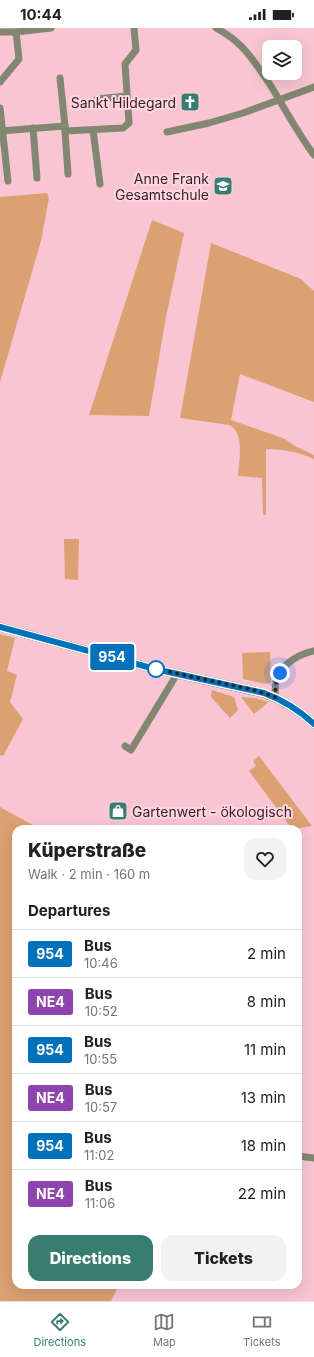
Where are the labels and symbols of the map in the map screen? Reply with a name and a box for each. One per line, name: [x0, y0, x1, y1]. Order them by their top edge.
church icon: Sankt Hildegard: [179, 91, 201, 113]
place label: Sankt Hildegard: [71, 94, 176, 111]
place label: Anne Frank Gesamtschule: [115, 170, 209, 203]
school or university icon: Anne Frank Gesamtschule: [212, 175, 234, 197]
line badge: 954: [89, 644, 135, 670]
unlabelled marker: [147, 660, 165, 678]
your location: [270, 663, 290, 683]
shop icon: Gartenwert - ökologisch: [107, 800, 129, 822]
place label: Gartenwert - ökologisch: [132, 803, 292, 820]

